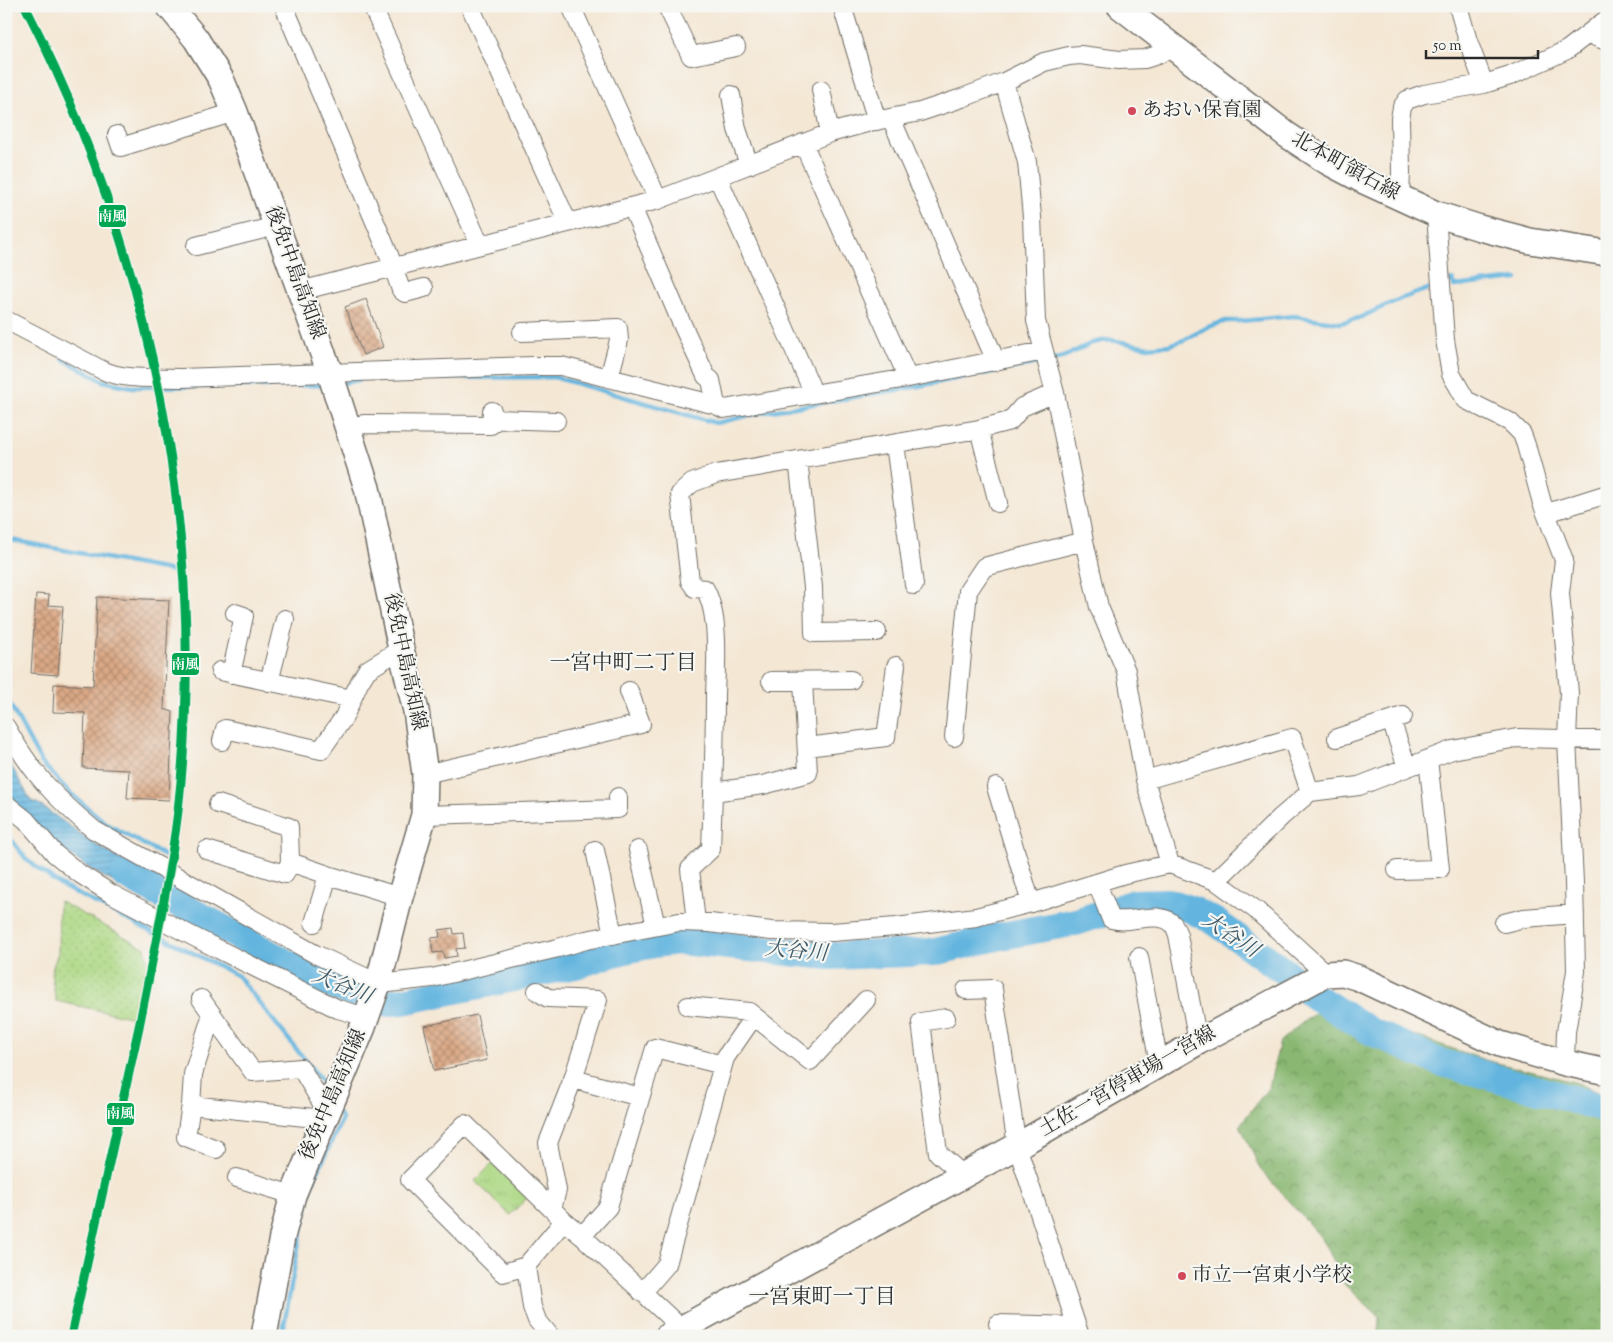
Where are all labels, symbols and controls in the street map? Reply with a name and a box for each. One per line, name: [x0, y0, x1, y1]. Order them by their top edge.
scale bar: [1426, 28, 1538, 60]
text: 50 m: [1432, 36, 1462, 57]
place label: あおい保育園: [1142, 97, 1262, 126]
marker: あおい保育園: [1126, 105, 1138, 117]
street label: 北本町領石線: [1285, 125, 1405, 209]
street label: 後免中島高知線: [256, 202, 332, 344]
line badge: 南風: [98, 204, 127, 228]
text: 南風: [98, 208, 126, 228]
street label: 後免中島高知線: [375, 591, 433, 733]
district label: 一宮中町二丁目: [550, 649, 697, 679]
line badge: 南風: [171, 652, 200, 676]
text: 南風: [171, 656, 199, 676]
water label: 大谷川: [1195, 906, 1266, 967]
water label: 大谷川: [763, 934, 831, 970]
water label: 大谷川: [307, 961, 379, 1013]
street label: 土佐一宮停車場一宮線: [1034, 1019, 1222, 1145]
street label: 後免中島高知線: [293, 1025, 375, 1165]
line badge: 南風: [106, 1102, 135, 1126]
text: 南風: [106, 1105, 134, 1125]
place label: 市立一宮東小学校: [1192, 1262, 1352, 1291]
marker: 市立一宮東小学校: [1176, 1270, 1188, 1282]
district label: 一宮東町一丁目: [749, 1283, 896, 1313]

